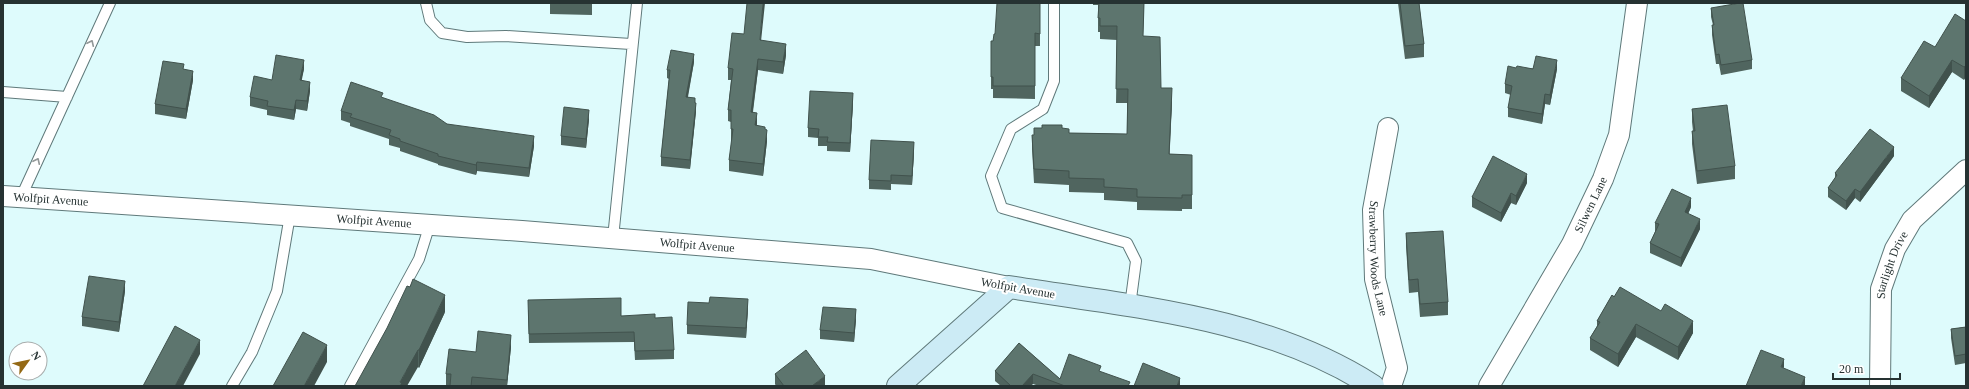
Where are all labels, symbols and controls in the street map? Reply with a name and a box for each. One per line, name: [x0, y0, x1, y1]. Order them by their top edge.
one-way arrow: [87, 40, 95, 47]
one-way arrow: [32, 158, 40, 166]
street label: Silwen Lane: [1571, 174, 1610, 235]
street label: Wolfpit Avenue: [13, 190, 89, 209]
street label: Strawberry Woods Lane: [1366, 199, 1391, 317]
street label: Wolfpit Avenue: [336, 212, 412, 231]
street label: Starlight Drive: [1874, 229, 1911, 299]
street label: Wolfpit Avenue: [659, 235, 735, 255]
street label: Wolfpit Avenue: [980, 275, 1056, 301]
north arrow: [8, 341, 48, 381]
text: N: [29, 349, 44, 362]
scale bar: [1833, 355, 1900, 381]
text: 20 m: [1839, 362, 1864, 376]

